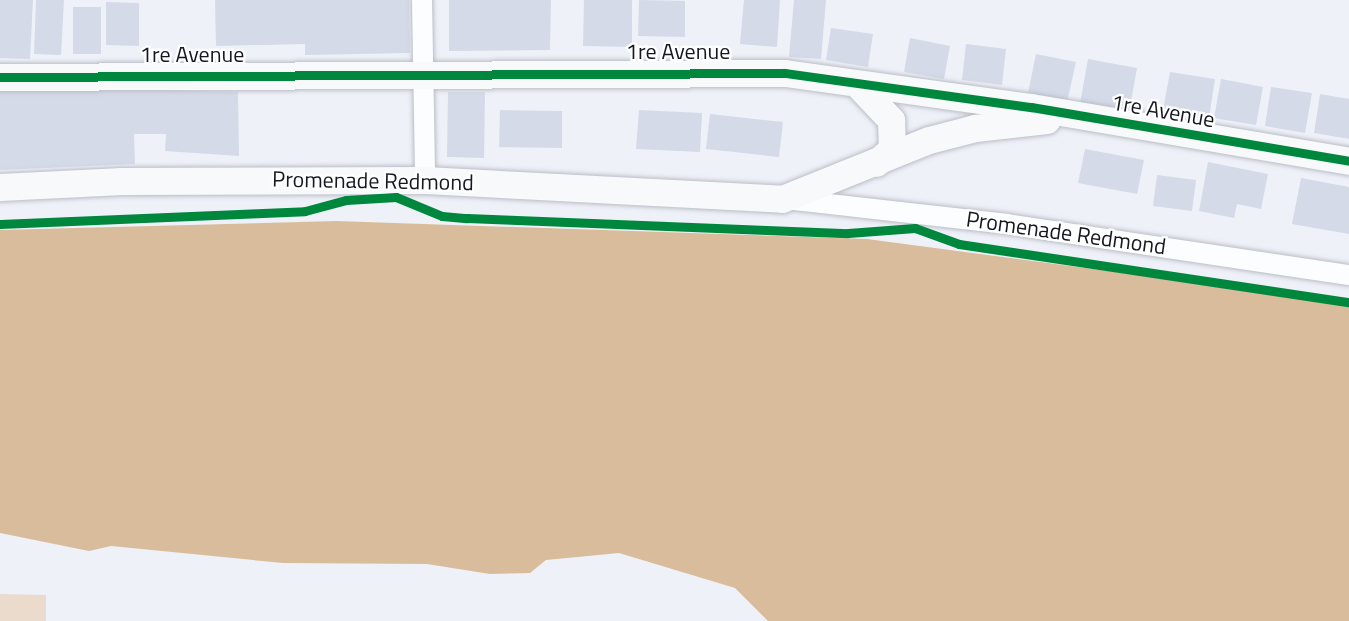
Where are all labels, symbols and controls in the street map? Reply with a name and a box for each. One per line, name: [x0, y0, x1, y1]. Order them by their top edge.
street label: 1re Avenue: [626, 39, 730, 65]
street label: 1re Avenue: [140, 42, 244, 68]
street label: 1re Avenue: [1109, 89, 1217, 133]
street label: Promenade Redmond: [272, 166, 474, 196]
street label: Promenade Redmond: [964, 206, 1168, 260]

